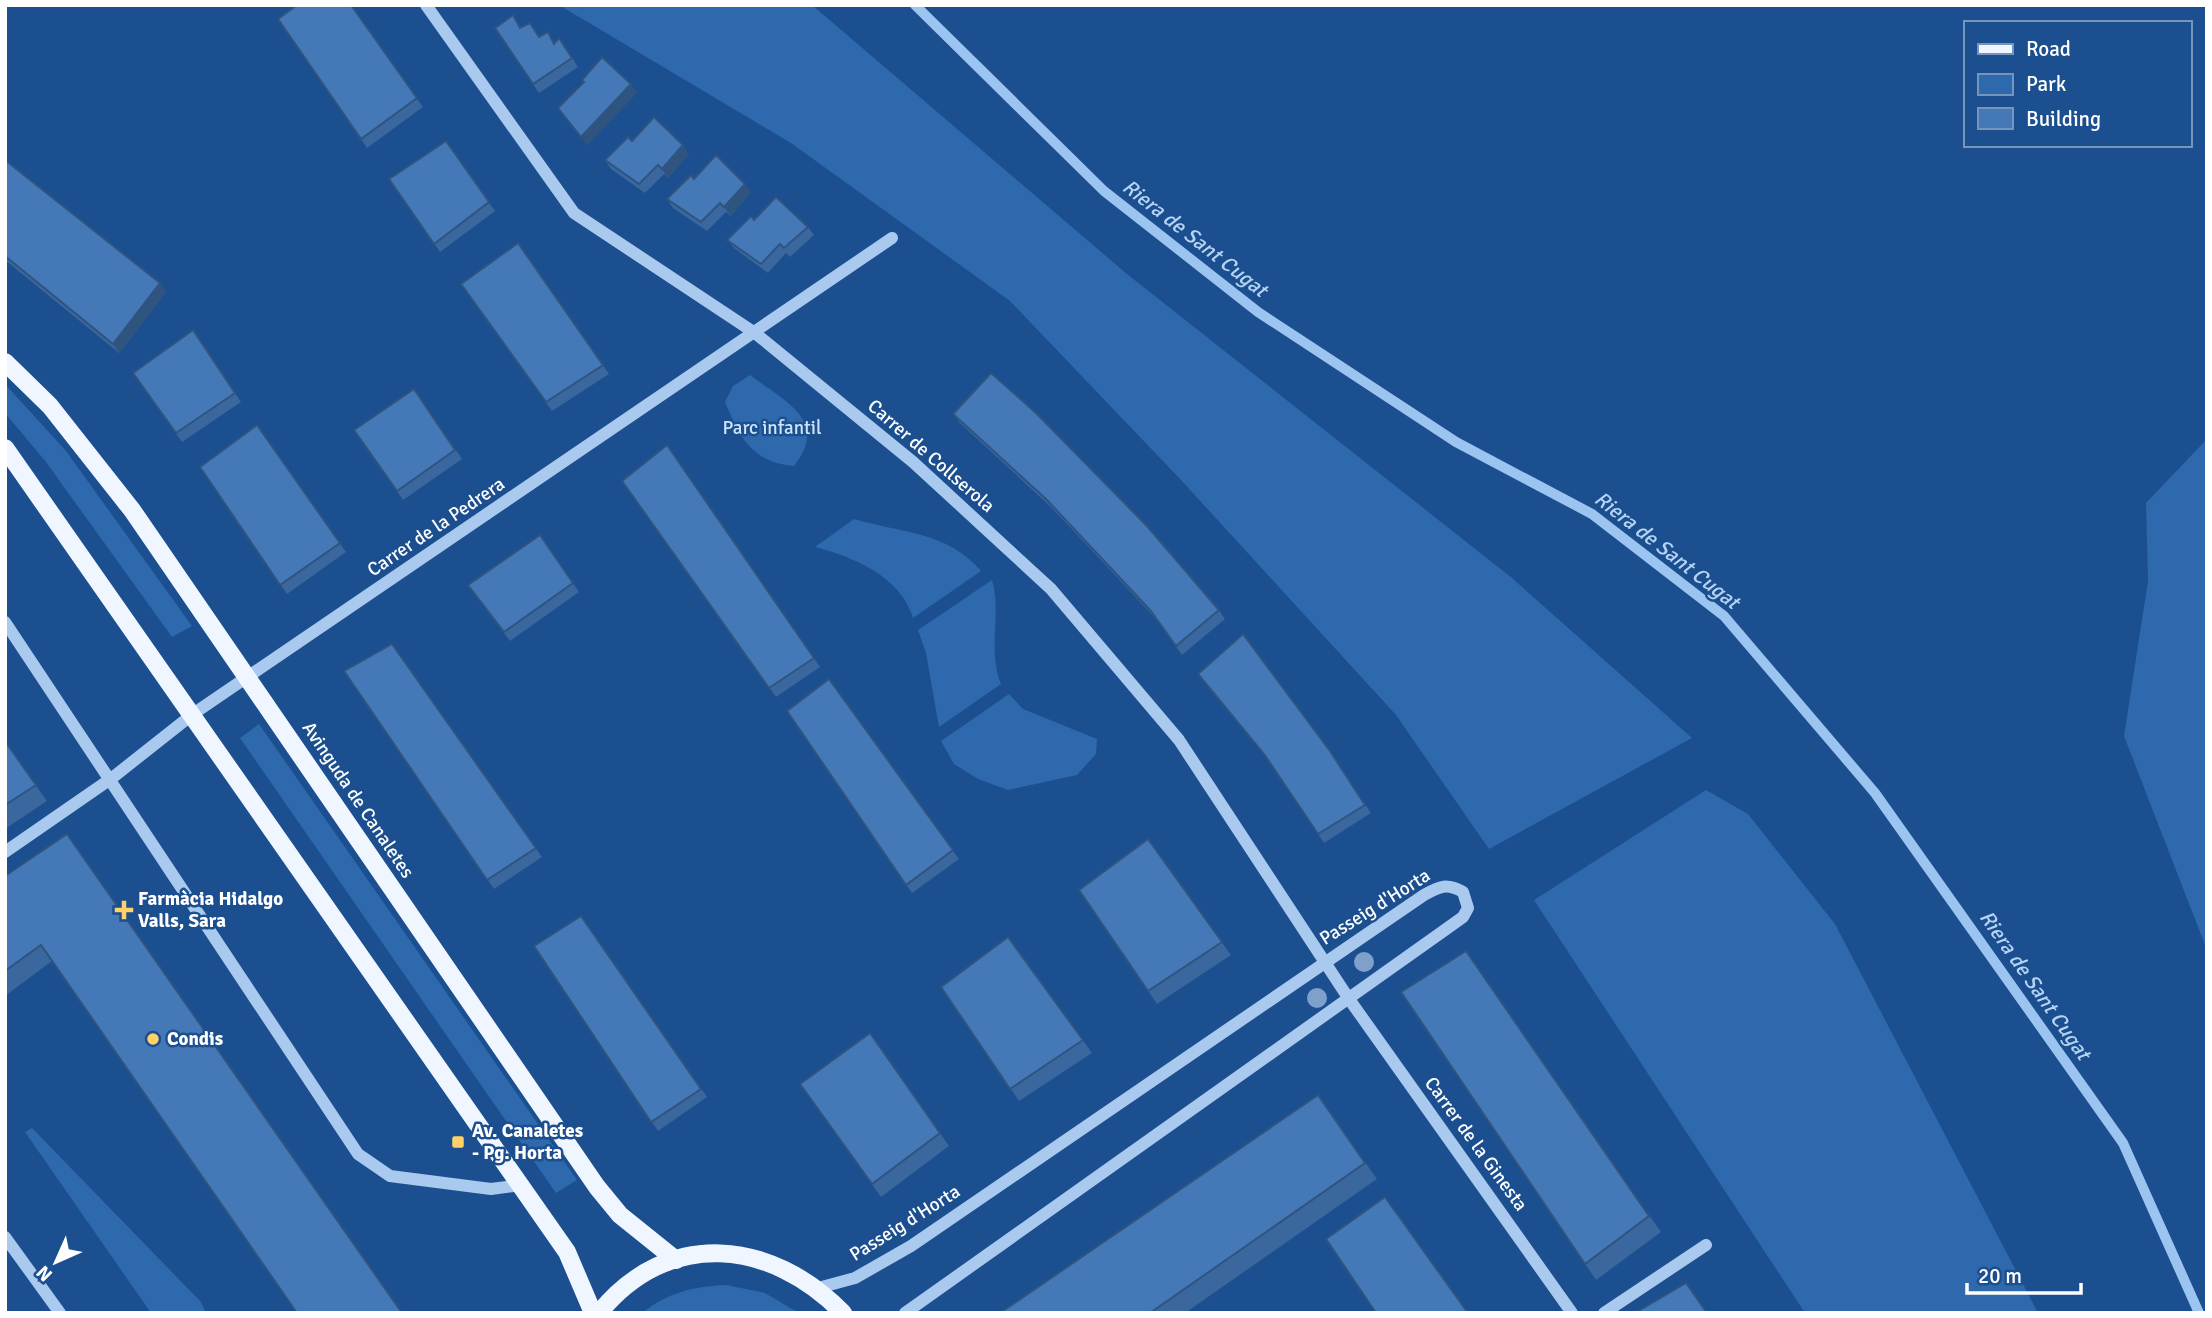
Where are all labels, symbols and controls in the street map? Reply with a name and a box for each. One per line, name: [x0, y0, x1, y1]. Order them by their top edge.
legend: [1964, 21, 2191, 147]
text: Road: [2026, 36, 2071, 62]
text: Park: [2026, 71, 2067, 97]
text: Building: [2026, 106, 2101, 132]
water label: Riera de Sant Cugat: [1117, 173, 1275, 304]
street label: Carrer de Collserola: [862, 394, 1000, 518]
park label: Parc infantil: [722, 416, 822, 440]
street label: Carrer de la Pedrera: [363, 472, 509, 582]
water label: Riera de Sant Cugat: [1589, 485, 1747, 616]
street label: Avinguda de Canaletes: [297, 717, 419, 883]
street label: Passeig d'Horta: [1315, 863, 1435, 951]
place label: Farmàcia Hidalgo Valls, Sara: [138, 887, 283, 933]
marker: Farmàcia Hidalgo Valls, Sara: [116, 902, 132, 918]
water label: Riera de Sant Cugat: [1974, 905, 2098, 1067]
place label: Condis: [167, 1027, 223, 1051]
marker: Condis: [145, 1031, 161, 1047]
street label: Carrer de la Ginesta: [1419, 1072, 1533, 1216]
place label: Av. Canaletes - Pg. Horta: [472, 1119, 583, 1165]
marker: Av. Canaletes - Pg. Horta: [450, 1134, 466, 1150]
street label: Passeig d'Horta: [845, 1179, 965, 1267]
north arrow: [21, 1227, 91, 1297]
scale bar: [1967, 1252, 2081, 1296]
text: N: [32, 1260, 58, 1286]
text: 20 m: [1978, 1263, 2022, 1289]

